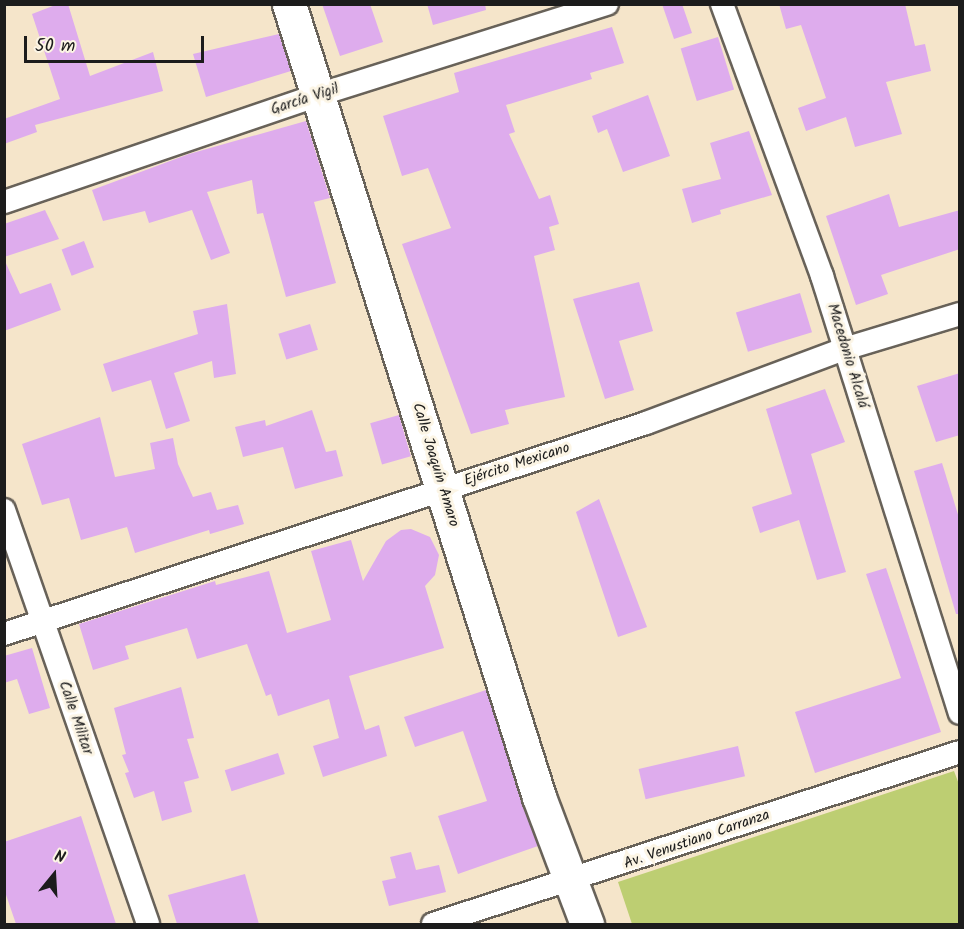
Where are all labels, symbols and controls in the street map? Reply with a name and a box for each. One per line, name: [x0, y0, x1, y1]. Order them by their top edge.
scale bar: [27, 24, 207, 62]
text: 50 m: [35, 32, 75, 61]
street label: García Vigil: [269, 81, 341, 119]
street label: Macedonio Alcalá: [823, 302, 871, 410]
street label: Calle Joaquín Amaro: [408, 401, 462, 529]
street label: Ejército Mexicano: [462, 439, 572, 491]
street label: Calle Militar: [54, 679, 96, 757]
street label: Av. Venustiano Carranza: [622, 807, 772, 873]
text: N: [51, 844, 68, 871]
north arrow: [24, 845, 84, 905]

